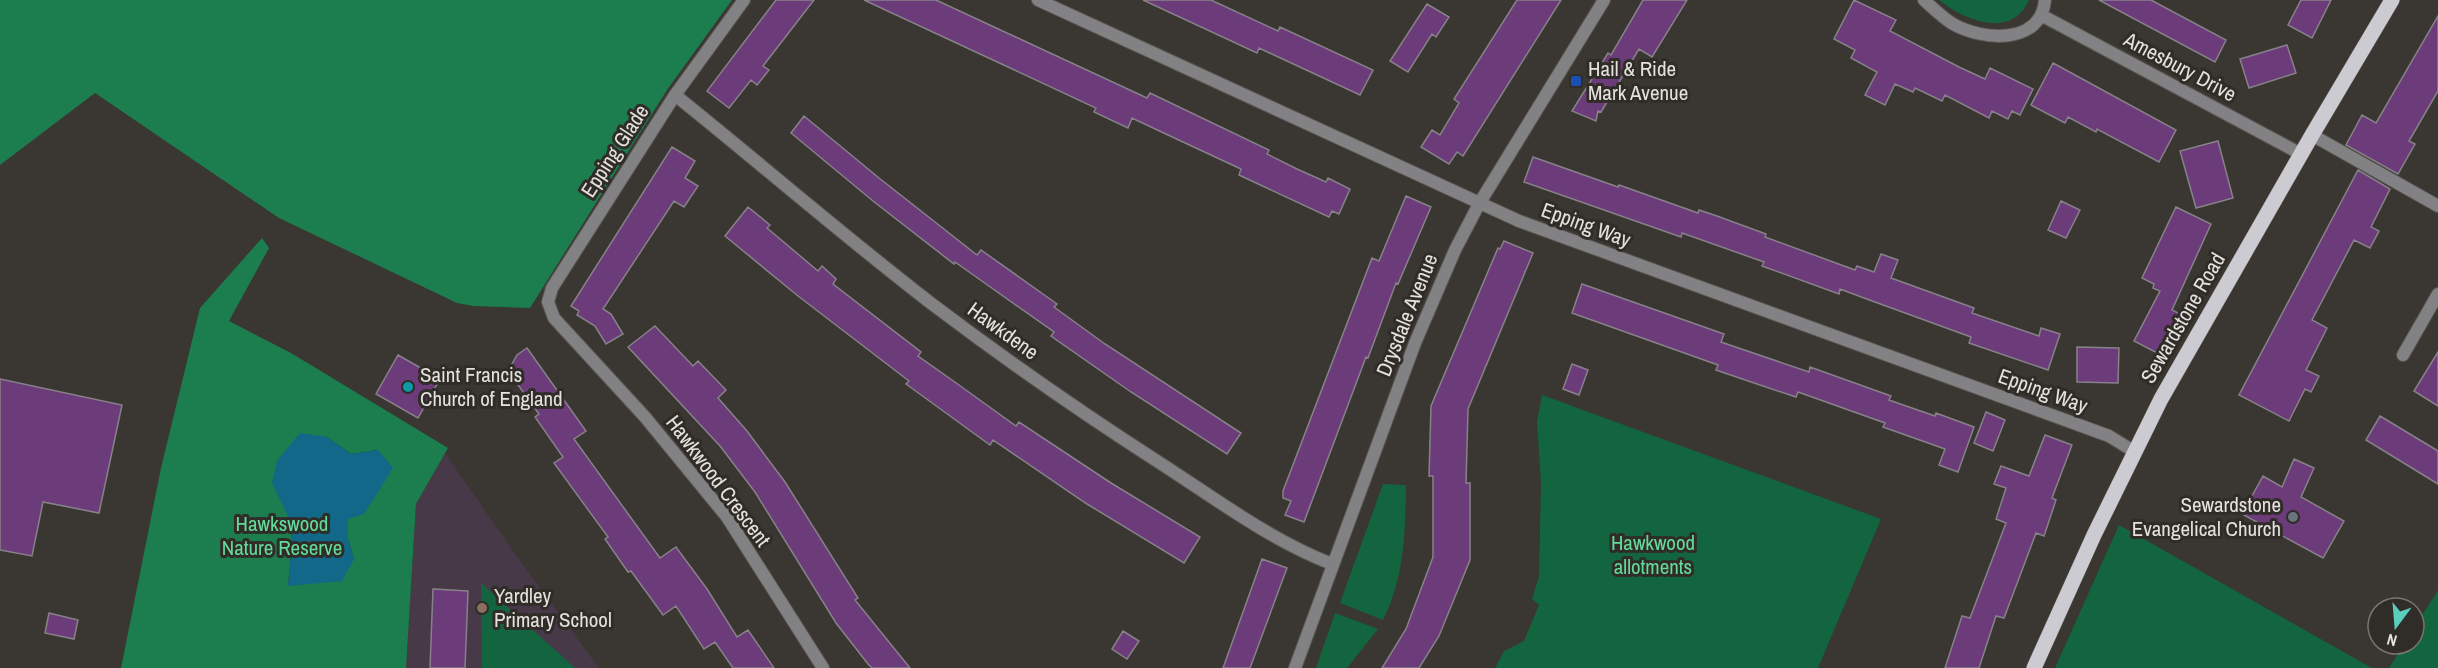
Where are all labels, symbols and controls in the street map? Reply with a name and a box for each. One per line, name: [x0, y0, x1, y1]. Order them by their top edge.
street label: Amesbury Drive: [2118, 24, 2242, 108]
place label: Hail & Ride Mark Avenue: [1588, 54, 1688, 107]
marker: Hail & Ride Mark Avenue: [1569, 74, 1583, 88]
street label: Epping Glade: [574, 99, 655, 203]
street label: Epping Way: [1537, 195, 1635, 254]
street label: Sewardstone Road: [2133, 247, 2232, 388]
street label: Drysdale Avenue: [1369, 249, 1444, 380]
street label: Hawkdene: [962, 295, 1045, 366]
place label: Saint Francis Church of England: [420, 360, 563, 413]
street label: Epping Way: [1994, 361, 2092, 420]
marker: Saint Francis Church of England: [401, 380, 415, 394]
street label: Hawkwood Crescent: [659, 409, 778, 553]
place label: Sewardstone Evangelical Church: [2132, 490, 2281, 543]
park label: Hawkswood Nature Reserve: [222, 509, 342, 562]
marker: Sewardstone Evangelical Church: [2286, 510, 2300, 524]
park label: Hawkwood allotments: [1611, 528, 1695, 581]
place label: Yardley Primary School: [494, 581, 612, 634]
north arrow: [2366, 596, 2426, 656]
marker: Yardley Primary School: [475, 601, 489, 615]
text: N: [2384, 629, 2399, 652]

